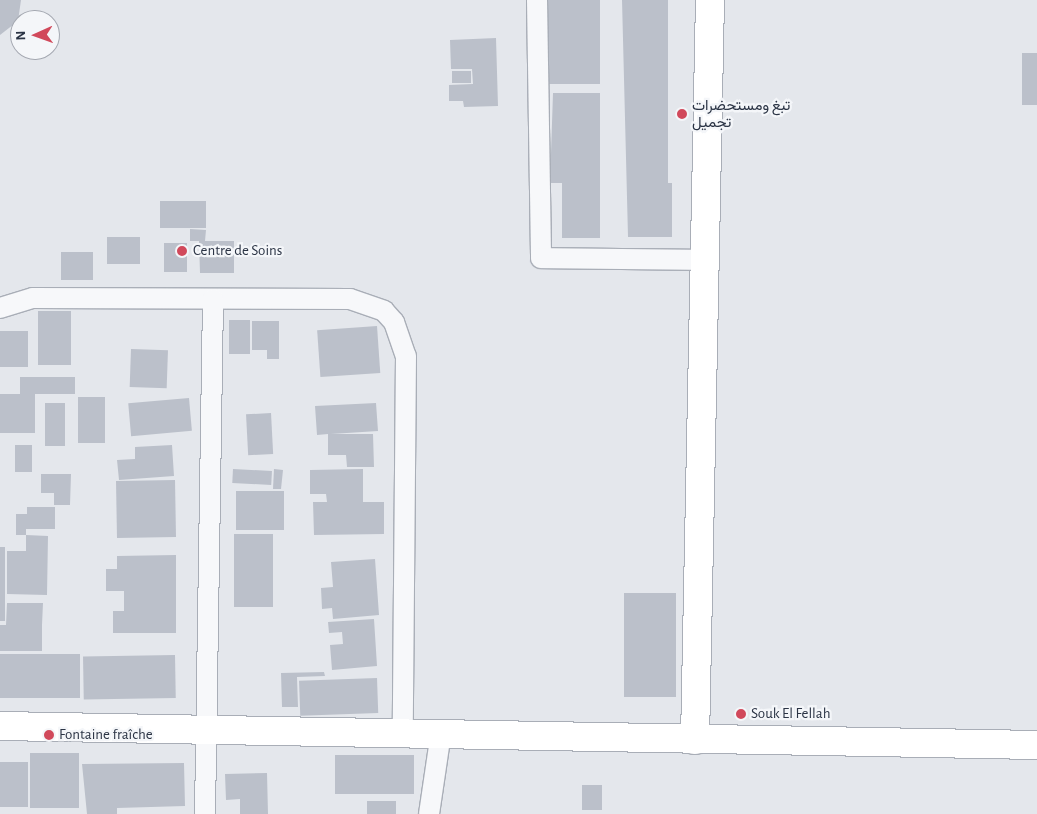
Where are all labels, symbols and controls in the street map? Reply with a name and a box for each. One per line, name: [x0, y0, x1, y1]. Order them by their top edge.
north arrow: [10, 10, 60, 60]
text: N: [14, 30, 28, 41]
place label: تبغ ومستحضرات تجميل: [692, 96, 790, 131]
marker: تبغ ومستحضرات تجميل: [676, 108, 688, 120]
place label: Centre de Soins: [193, 242, 282, 260]
marker: Centre de Soins: [175, 244, 189, 258]
place label: Souk El Fellah: [751, 705, 831, 723]
marker: Souk El Fellah: [735, 708, 747, 720]
place label: Fontaine fraîche: [59, 726, 153, 744]
marker: Fontaine fraîche: [43, 729, 55, 741]

